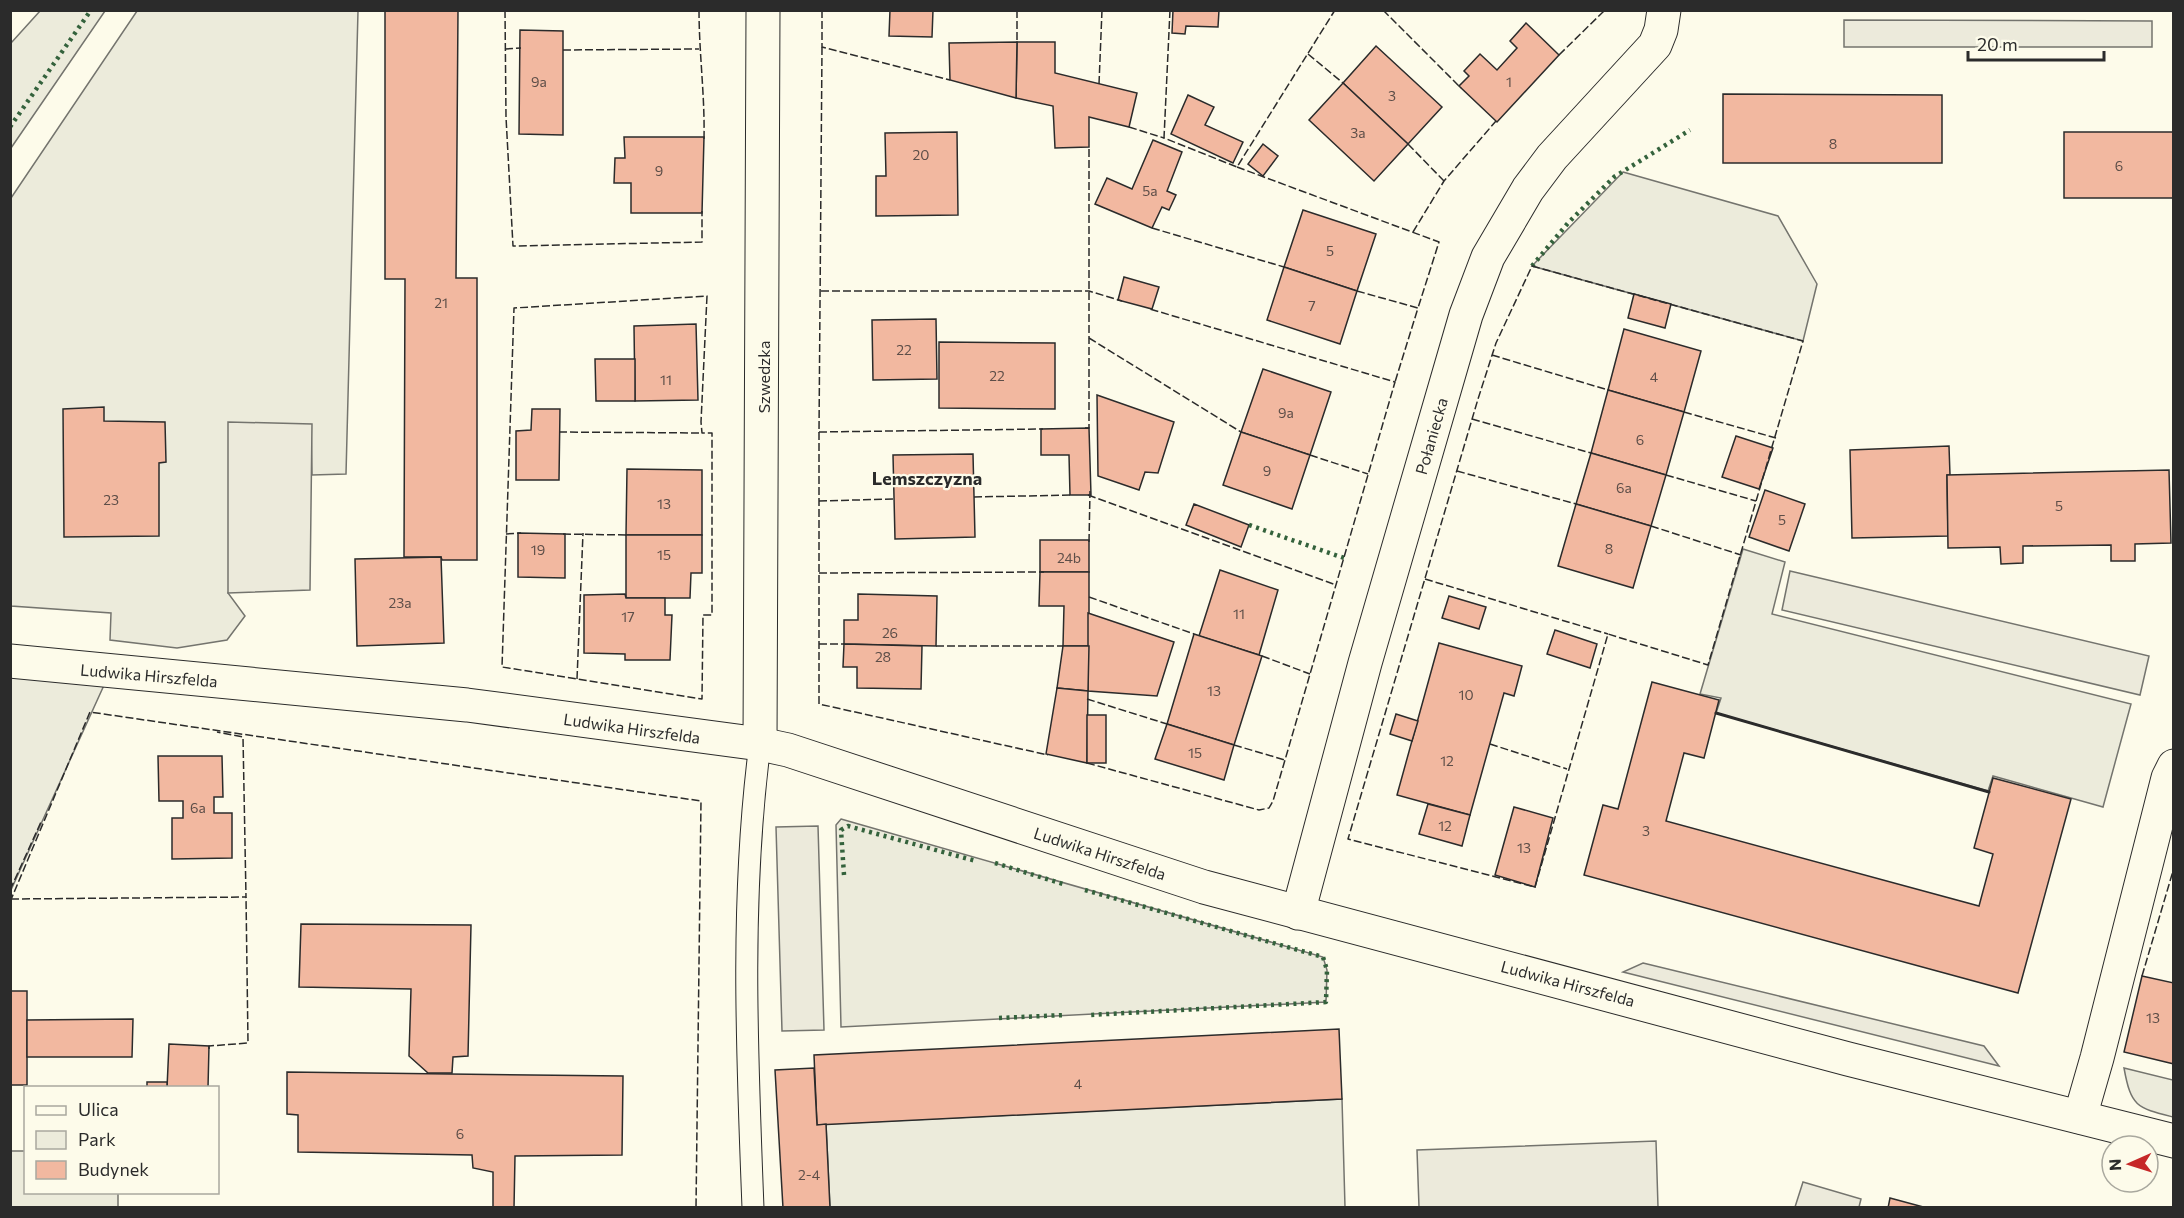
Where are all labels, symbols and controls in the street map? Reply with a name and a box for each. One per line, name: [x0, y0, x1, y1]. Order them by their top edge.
scale bar: [1968, 24, 2104, 62]
text: 20 m: [1977, 33, 2018, 55]
house number: 9a: [531, 73, 547, 90]
house number: 1: [1506, 73, 1512, 90]
house number: 3: [1388, 87, 1396, 104]
house number: 3a: [1350, 124, 1366, 141]
house number: 8: [1829, 135, 1837, 152]
house number: 20: [913, 146, 929, 163]
house number: 6: [2115, 157, 2123, 174]
house number: 9: [655, 162, 663, 179]
house number: 5a: [1142, 182, 1158, 199]
house number: 5: [1326, 242, 1334, 259]
house number: 21: [434, 294, 448, 311]
house number: 7: [1308, 297, 1316, 314]
street label: Szwedzka: [754, 341, 773, 413]
house number: 22: [896, 341, 912, 358]
house number: 22: [989, 367, 1005, 384]
house number: 4: [1650, 368, 1659, 385]
house number: 11: [660, 371, 672, 388]
street label: Połaniecka: [1411, 395, 1451, 477]
house number: 9a: [1278, 404, 1294, 421]
house number: 6: [1636, 431, 1644, 448]
house number: 9: [1263, 462, 1271, 479]
district label: Lemszczyzna: [872, 467, 982, 489]
house number: 6a: [1616, 479, 1632, 496]
house number: 23: [103, 491, 119, 508]
house number: 13: [657, 495, 671, 512]
house number: 5: [2055, 497, 2063, 514]
house number: 5: [1778, 511, 1786, 528]
house number: 8: [1605, 540, 1613, 557]
house number: 19: [531, 541, 545, 558]
house number: 15: [657, 546, 671, 563]
house number: 24b: [1057, 549, 1081, 566]
house number: 23a: [388, 594, 412, 611]
house number: 11: [1233, 605, 1245, 622]
house number: 17: [621, 608, 635, 625]
house number: 26: [882, 624, 898, 641]
house number: 28: [875, 648, 891, 665]
street label: Ludwika Hirszfelda: [80, 660, 218, 690]
house number: 13: [1207, 682, 1221, 699]
house number: 10: [1458, 686, 1474, 703]
street label: Ludwika Hirszfelda: [562, 709, 702, 747]
house number: 15: [1188, 744, 1202, 761]
house number: 12: [1440, 752, 1454, 769]
house number: 6a: [190, 799, 206, 816]
house number: 12: [1438, 817, 1452, 834]
house number: 3: [1642, 822, 1650, 839]
street label: Ludwika Hirszfelda: [1032, 823, 1168, 883]
house number: 13: [1517, 839, 1531, 856]
street label: Ludwika Hirszfelda: [1499, 956, 1637, 1010]
house number: 13: [2146, 1009, 2160, 1026]
house number: 4: [1074, 1075, 1083, 1092]
legend: [24, 1086, 219, 1194]
text: Ulica: [78, 1098, 119, 1120]
house number: 6: [456, 1125, 464, 1142]
text: Park: [78, 1128, 116, 1150]
north arrow: [2100, 1134, 2160, 1194]
text: Budynek: [78, 1158, 149, 1180]
text: N: [2105, 1158, 2124, 1171]
house number: 2-4: [798, 1166, 821, 1183]

